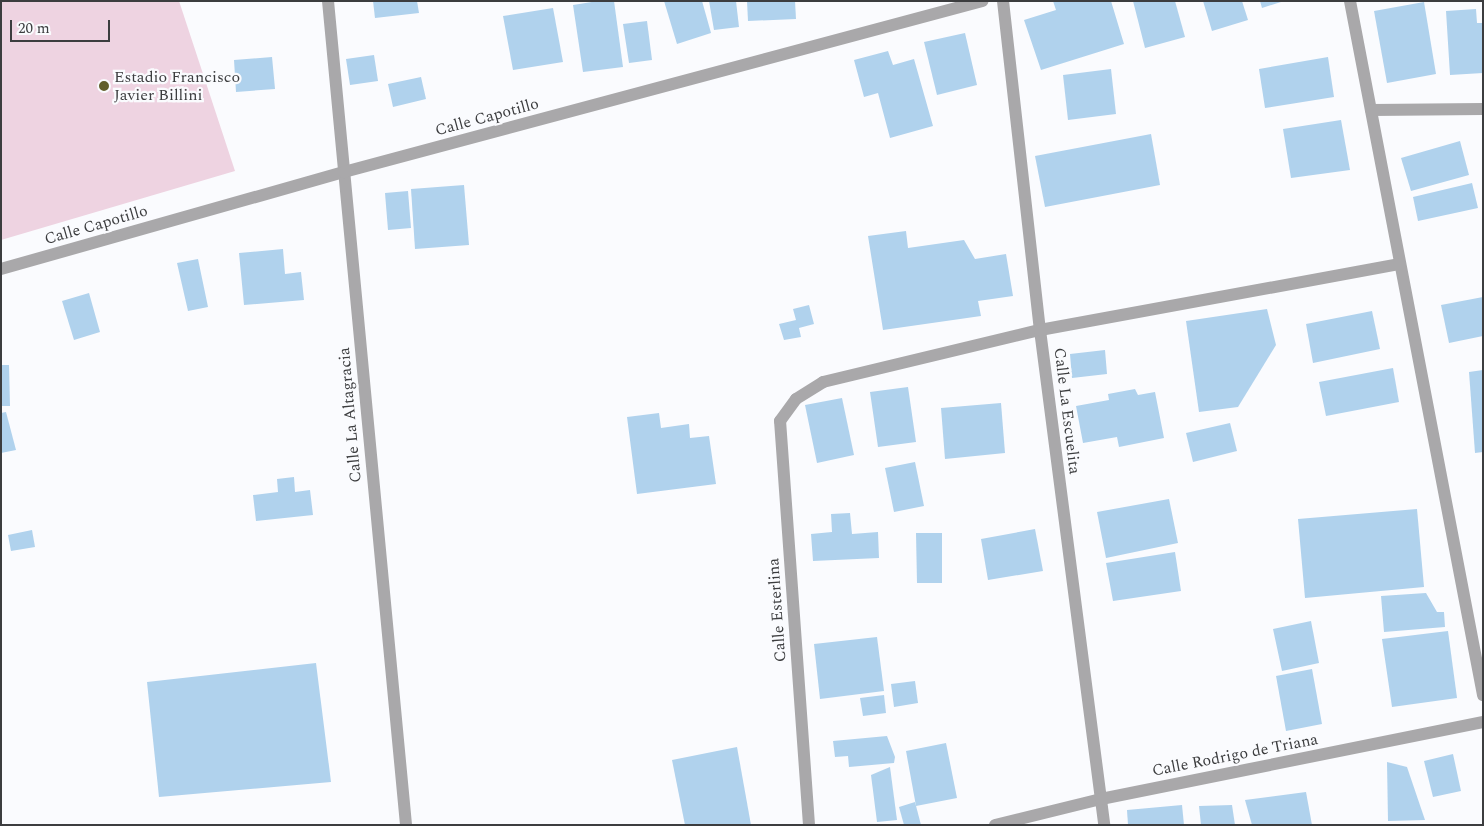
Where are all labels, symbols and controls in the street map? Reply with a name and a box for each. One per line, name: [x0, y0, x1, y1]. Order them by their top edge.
scale bar: [12, 10, 112, 42]
text: 20 m: [18, 17, 50, 40]
place label: Estadio Francisco Javier Billini: [114, 67, 240, 105]
marker: Estadio Francisco Javier Billini: [98, 80, 110, 92]
street label: Calle Capotillo: [433, 94, 541, 140]
street label: Calle Capotillo: [42, 201, 150, 249]
street label: Calle La Altagracia: [335, 347, 365, 483]
street label: Calle La Escuelita: [1050, 347, 1084, 475]
street label: Calle Esterlina: [764, 557, 790, 663]
street label: Calle Rodrigo de Triana: [1150, 729, 1320, 781]

